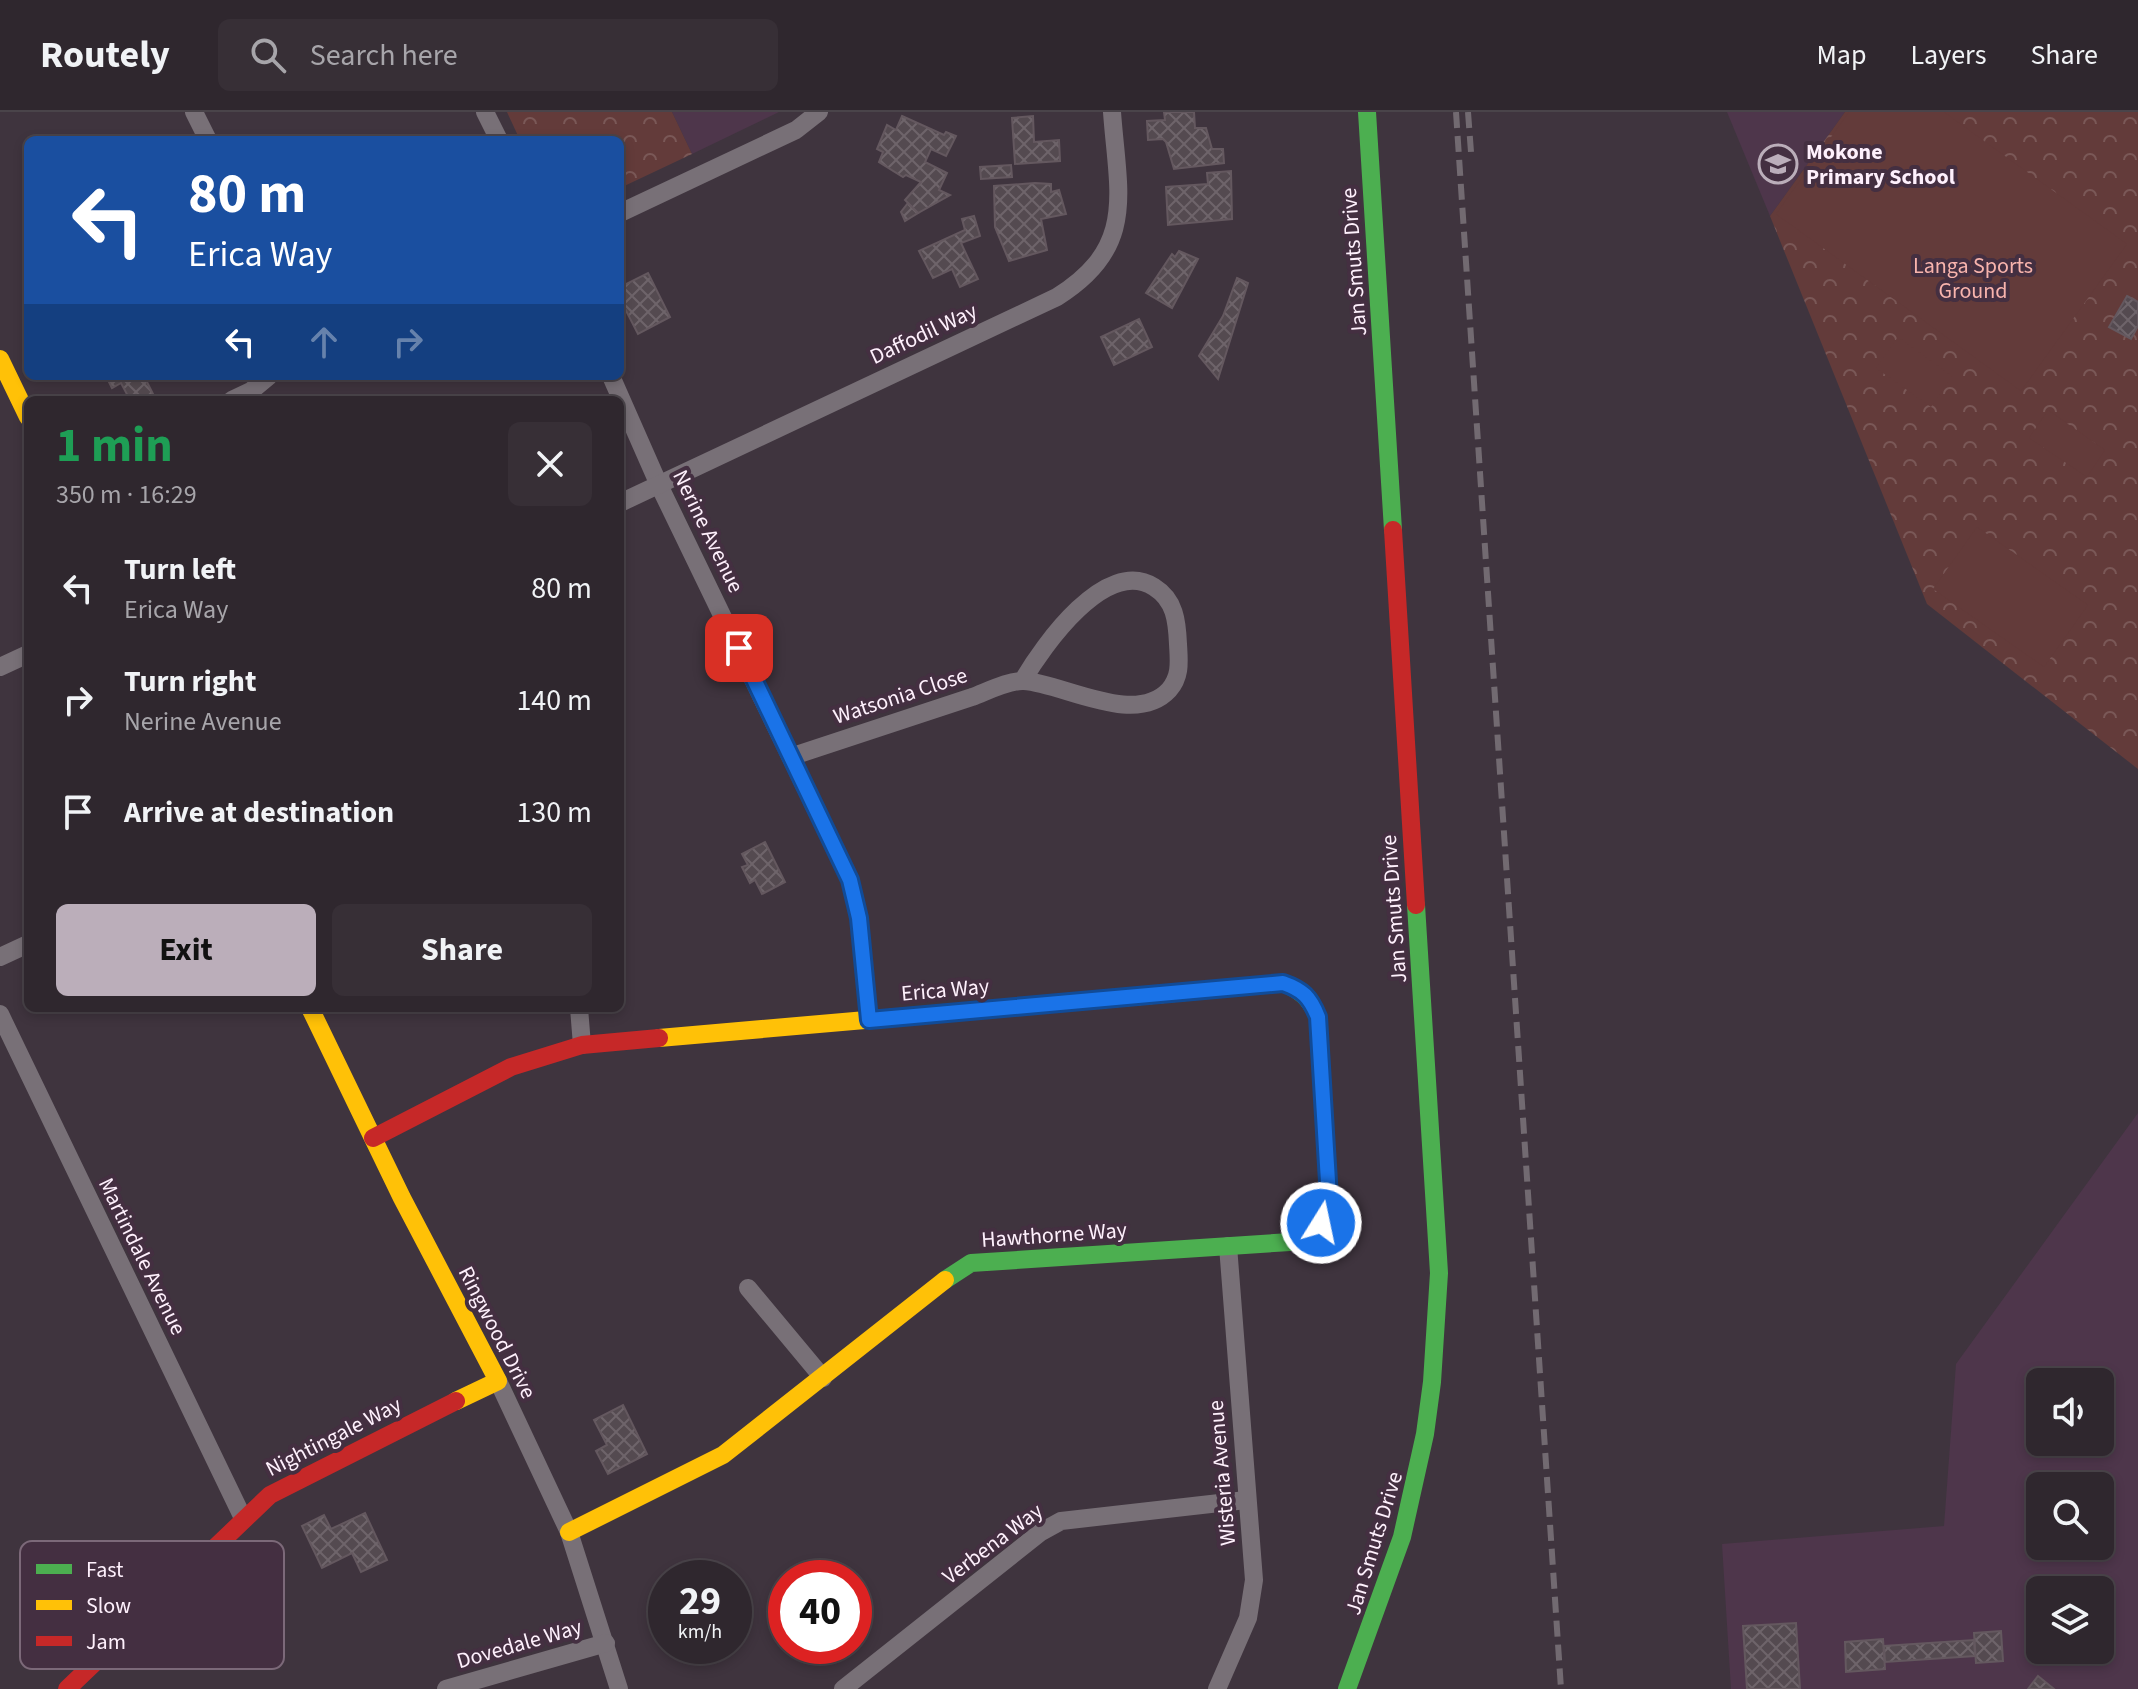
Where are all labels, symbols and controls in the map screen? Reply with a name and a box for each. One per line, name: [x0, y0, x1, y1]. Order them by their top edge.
search box: [218, 19, 778, 91]
text: Routely: [40, 28, 170, 82]
icon: search: [246, 33, 290, 77]
text: Search here: [310, 34, 458, 77]
text: Map: [1816, 35, 1866, 75]
text: Layers: [1910, 35, 1986, 75]
text: Share: [2030, 35, 2098, 75]
place label: Mokone Primary School: [1806, 136, 1956, 193]
school or university icon: Mokone Primary School: [1757, 143, 1799, 185]
text: 80 m: [188, 155, 306, 234]
icon: left: [56, 168, 160, 272]
street label: Jan Smuts Drive: [1333, 187, 1375, 337]
text: Erica Way: [188, 229, 332, 280]
park label: Langa Sports Ground: [1913, 250, 2033, 307]
street label: Daffodil Way: [865, 295, 983, 373]
icon: left: [218, 320, 262, 364]
icon: ahead: [302, 320, 346, 364]
icon: right: [386, 320, 430, 364]
text: 1 min: [56, 412, 173, 480]
button: close: [508, 422, 592, 506]
street label: Nerine Avenue: [664, 465, 752, 598]
text: 350 m · 16:29: [56, 476, 197, 513]
text: Turn left: [124, 548, 236, 591]
icon: left: [56, 566, 100, 610]
text: 80 m: [531, 567, 592, 610]
text: Erica Way: [124, 591, 228, 628]
pin: [705, 614, 773, 682]
icon: arrive: [717, 626, 761, 670]
street label: Watsonia Close: [829, 659, 972, 733]
text: Turn right: [124, 660, 256, 703]
icon: right: [56, 678, 100, 722]
text: 140 m: [516, 679, 592, 722]
text: Nerine Avenue: [124, 703, 282, 740]
icon: arrive: [56, 790, 100, 834]
text: Arrive at destination: [124, 791, 394, 834]
text: 130 m: [516, 791, 592, 834]
street label: Jan Smuts Drive: [1373, 834, 1415, 984]
button: Exit: [56, 904, 316, 996]
button: Share: [332, 904, 592, 996]
street label: Erica Way: [900, 970, 991, 1010]
street label: Martindale Avenue: [90, 1172, 194, 1341]
position arrow: [1279, 1181, 1363, 1265]
street label: Hawthorne Way: [980, 1214, 1129, 1256]
street label: Ringwood Drive: [450, 1261, 544, 1404]
map controls: [2026, 1368, 2114, 1664]
button: sound: [2026, 1368, 2114, 1456]
street label: Nightingale Way: [260, 1389, 408, 1485]
street label: Wisteria Avenue: [1200, 1399, 1244, 1547]
street label: Jan Smuts Drive: [1337, 1468, 1411, 1619]
button: search: [2026, 1472, 2114, 1560]
street label: Verbena Way: [936, 1495, 1050, 1592]
legend: [20, 1541, 284, 1669]
text: Fast: [86, 1554, 124, 1586]
speed limit sign: 40: [768, 1560, 872, 1664]
text: 29: [679, 1573, 721, 1630]
button: layers: [2026, 1576, 2114, 1664]
text: Slow: [86, 1590, 131, 1622]
street label: Dovedale Way: [453, 1611, 586, 1677]
text: km/h: [678, 1618, 722, 1646]
text: Jam: [86, 1626, 126, 1658]

